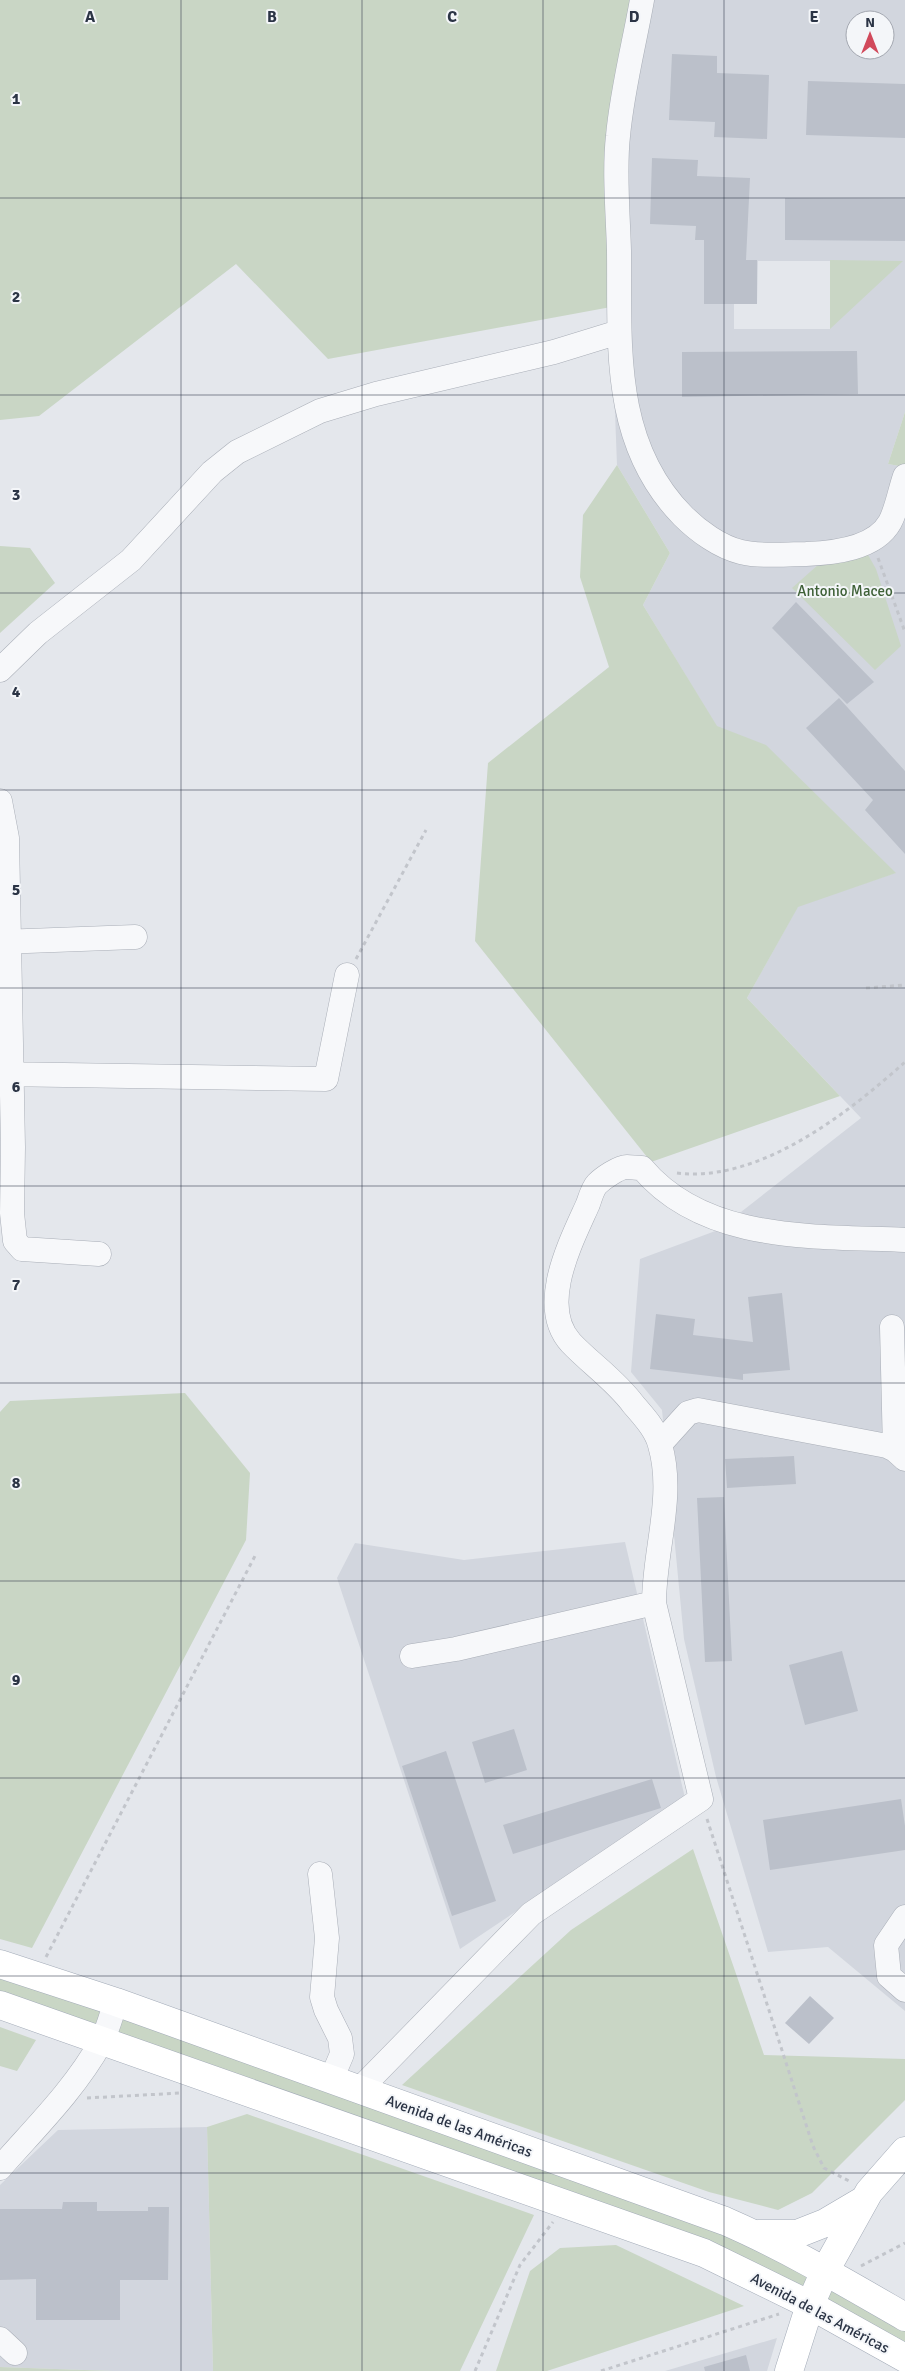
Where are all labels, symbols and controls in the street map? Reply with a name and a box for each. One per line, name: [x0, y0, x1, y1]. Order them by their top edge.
text: A: [85, 7, 96, 27]
text: B: [267, 7, 277, 27]
text: C: [447, 7, 457, 27]
text: D: [629, 7, 640, 27]
text: E: [809, 7, 819, 27]
north arrow: [845, 10, 895, 60]
text: N: [865, 14, 875, 31]
text: 1: [12, 89, 21, 109]
text: 2: [12, 287, 20, 307]
text: 3: [12, 485, 20, 505]
park label: Antonio Maceo: [797, 582, 893, 600]
text: 4: [12, 682, 21, 702]
text: 5: [12, 880, 20, 900]
text: 6: [12, 1077, 21, 1097]
text: 7: [12, 1275, 21, 1295]
text: 8: [12, 1473, 21, 1493]
text: 9: [12, 1670, 21, 1690]
street label: Avenida de las Américas: [383, 2091, 535, 2161]
street label: Avenida de las Américas: [748, 2269, 893, 2357]

